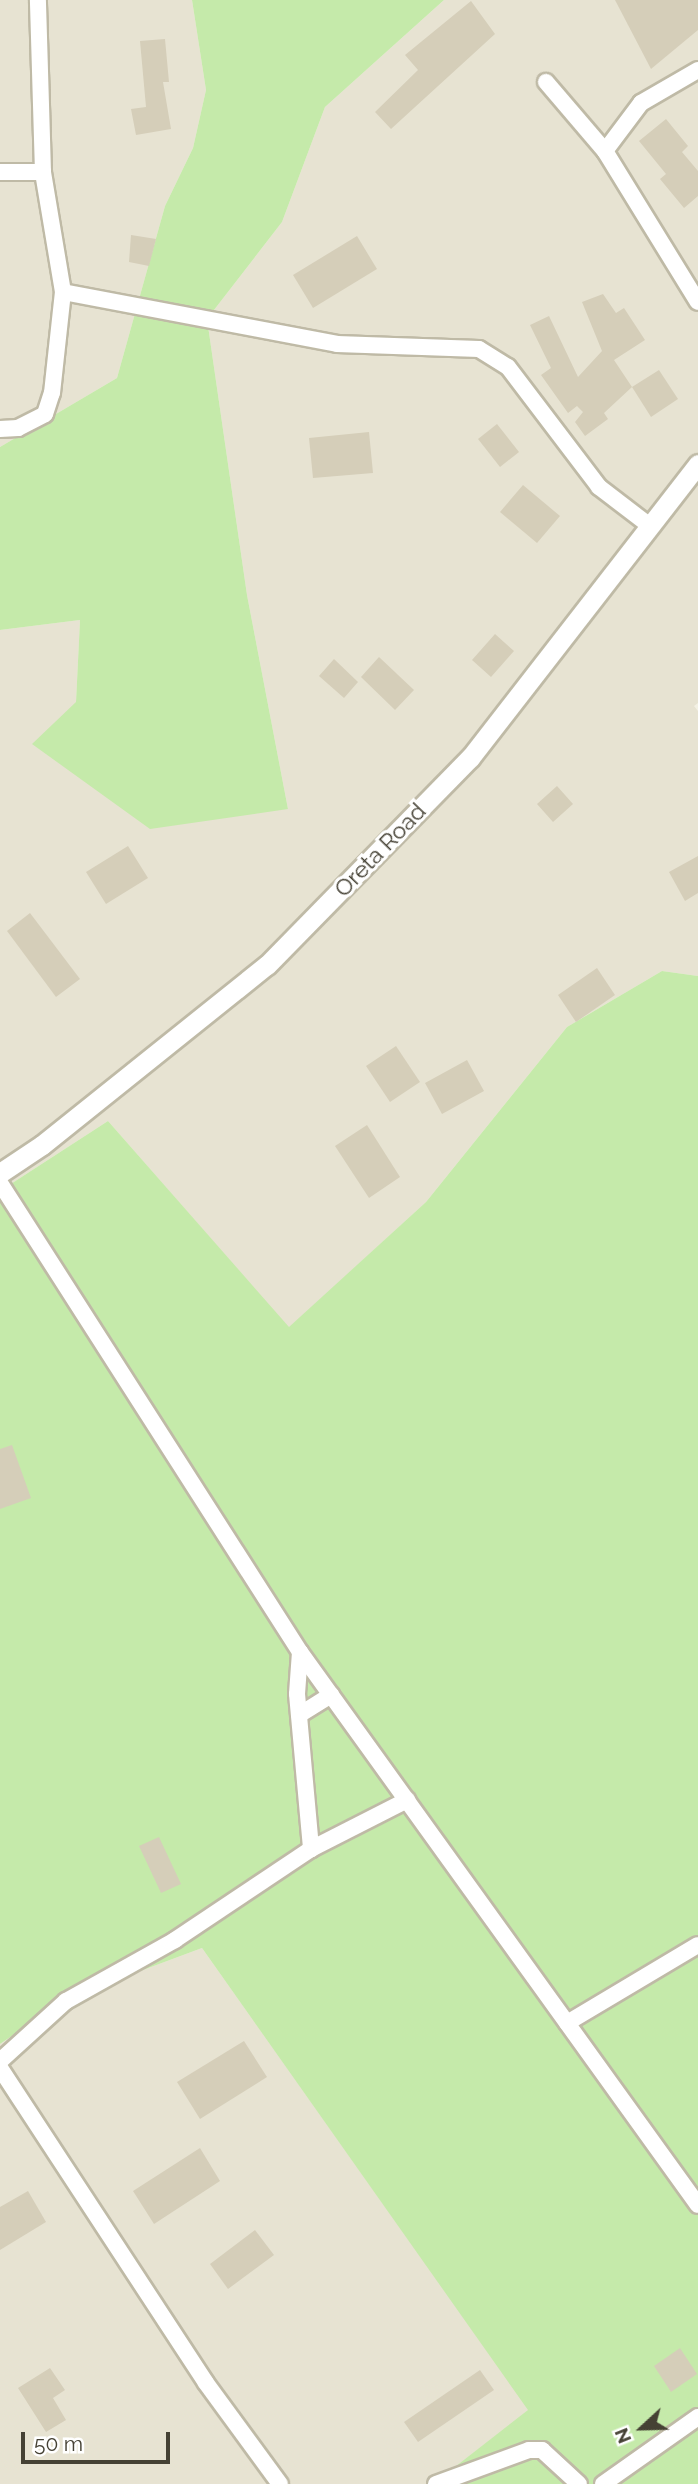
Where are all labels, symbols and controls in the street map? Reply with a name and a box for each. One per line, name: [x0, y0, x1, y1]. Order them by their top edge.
street label: Oreta Road: [329, 797, 431, 903]
north arrow: [607, 2393, 677, 2463]
scale bar: [24, 2418, 173, 2462]
text: N: [610, 2425, 635, 2447]
text: 50 m: [34, 2431, 83, 2456]

